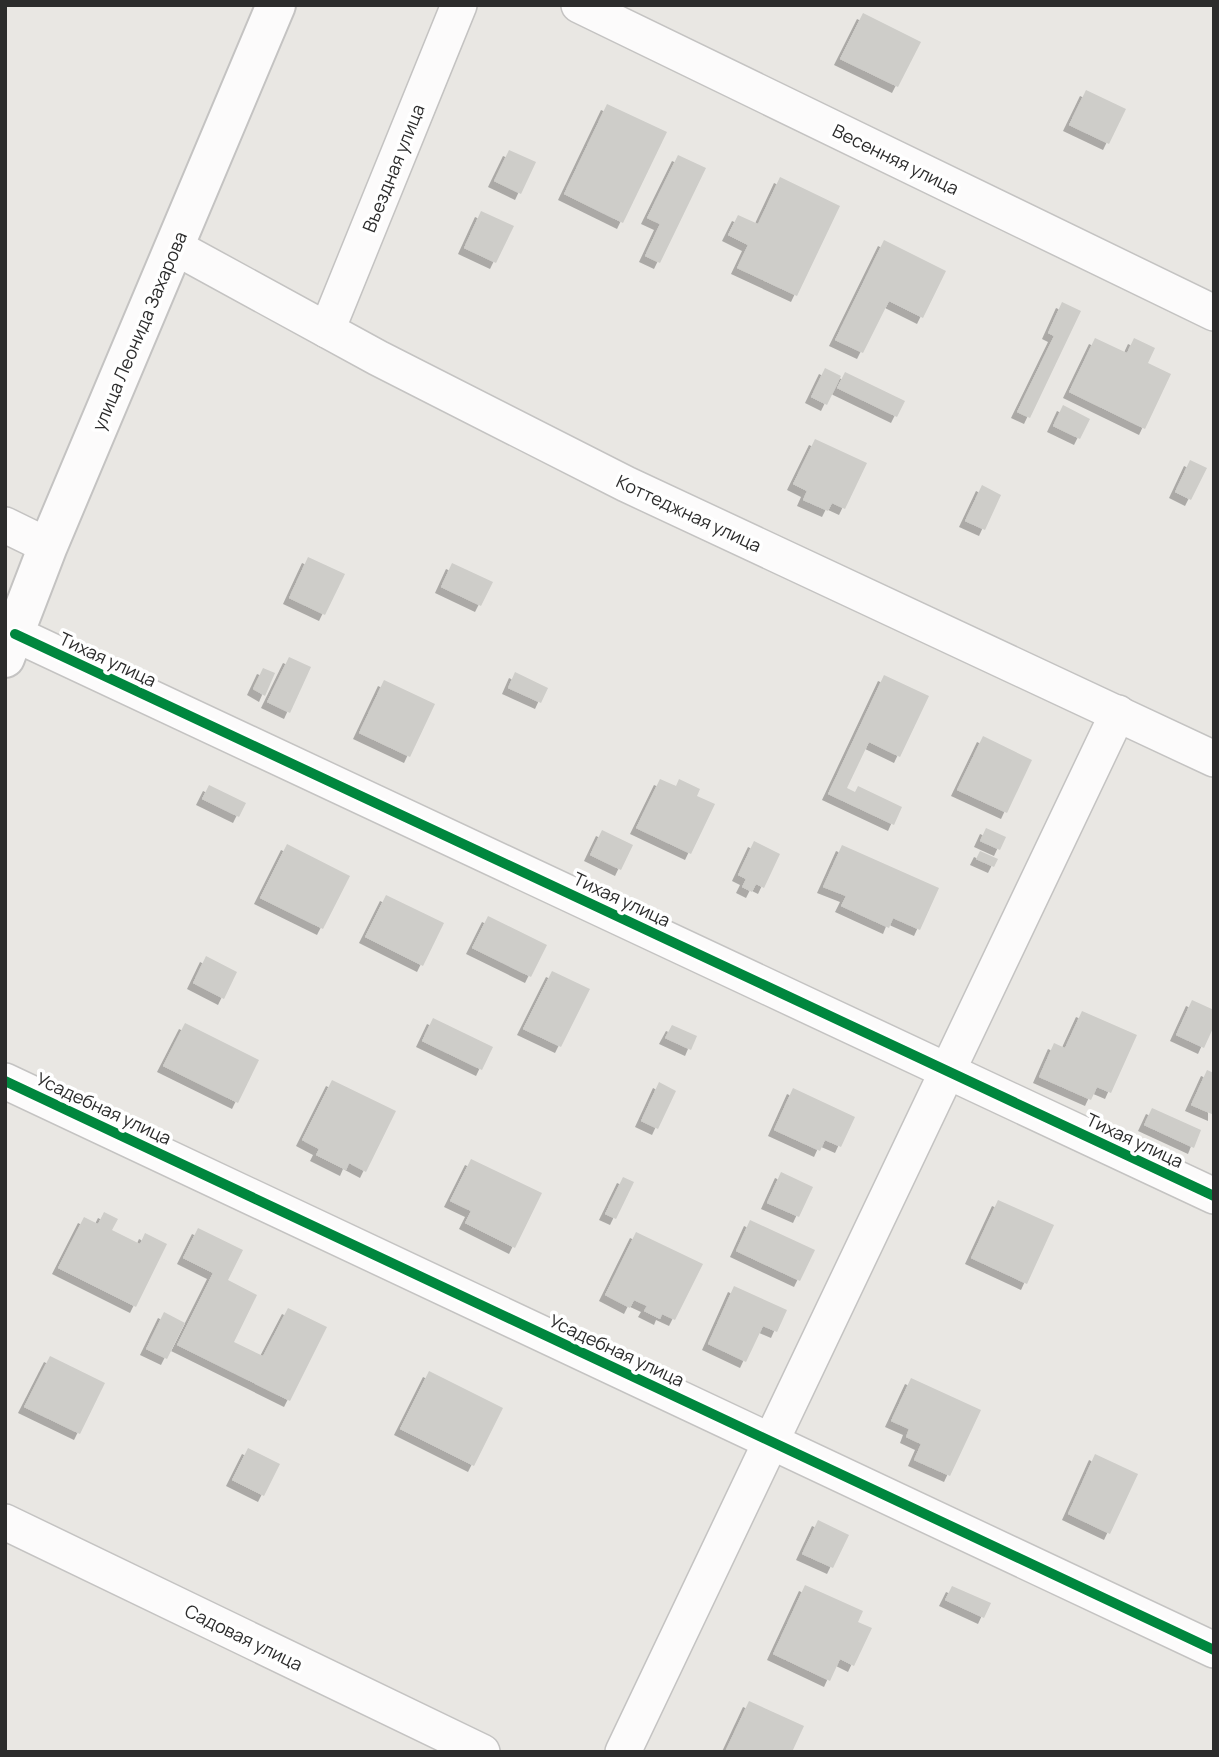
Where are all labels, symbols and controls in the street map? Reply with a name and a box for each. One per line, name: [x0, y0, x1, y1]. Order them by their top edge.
street label: Въездная улица: [356, 100, 430, 236]
street label: Весенняя улица: [829, 118, 963, 200]
street label: улица Леонида Захарова: [86, 228, 192, 434]
street label: Коттеджная улица: [613, 469, 765, 557]
street label: Тихая улица: [56, 626, 160, 692]
street label: Тихая улица: [570, 866, 674, 932]
street label: Усадебная улица: [33, 1066, 175, 1150]
street label: Тихая улица: [1083, 1107, 1187, 1173]
street label: Усадебная улица: [546, 1308, 688, 1392]
street label: Садовая улица: [181, 1598, 307, 1676]

